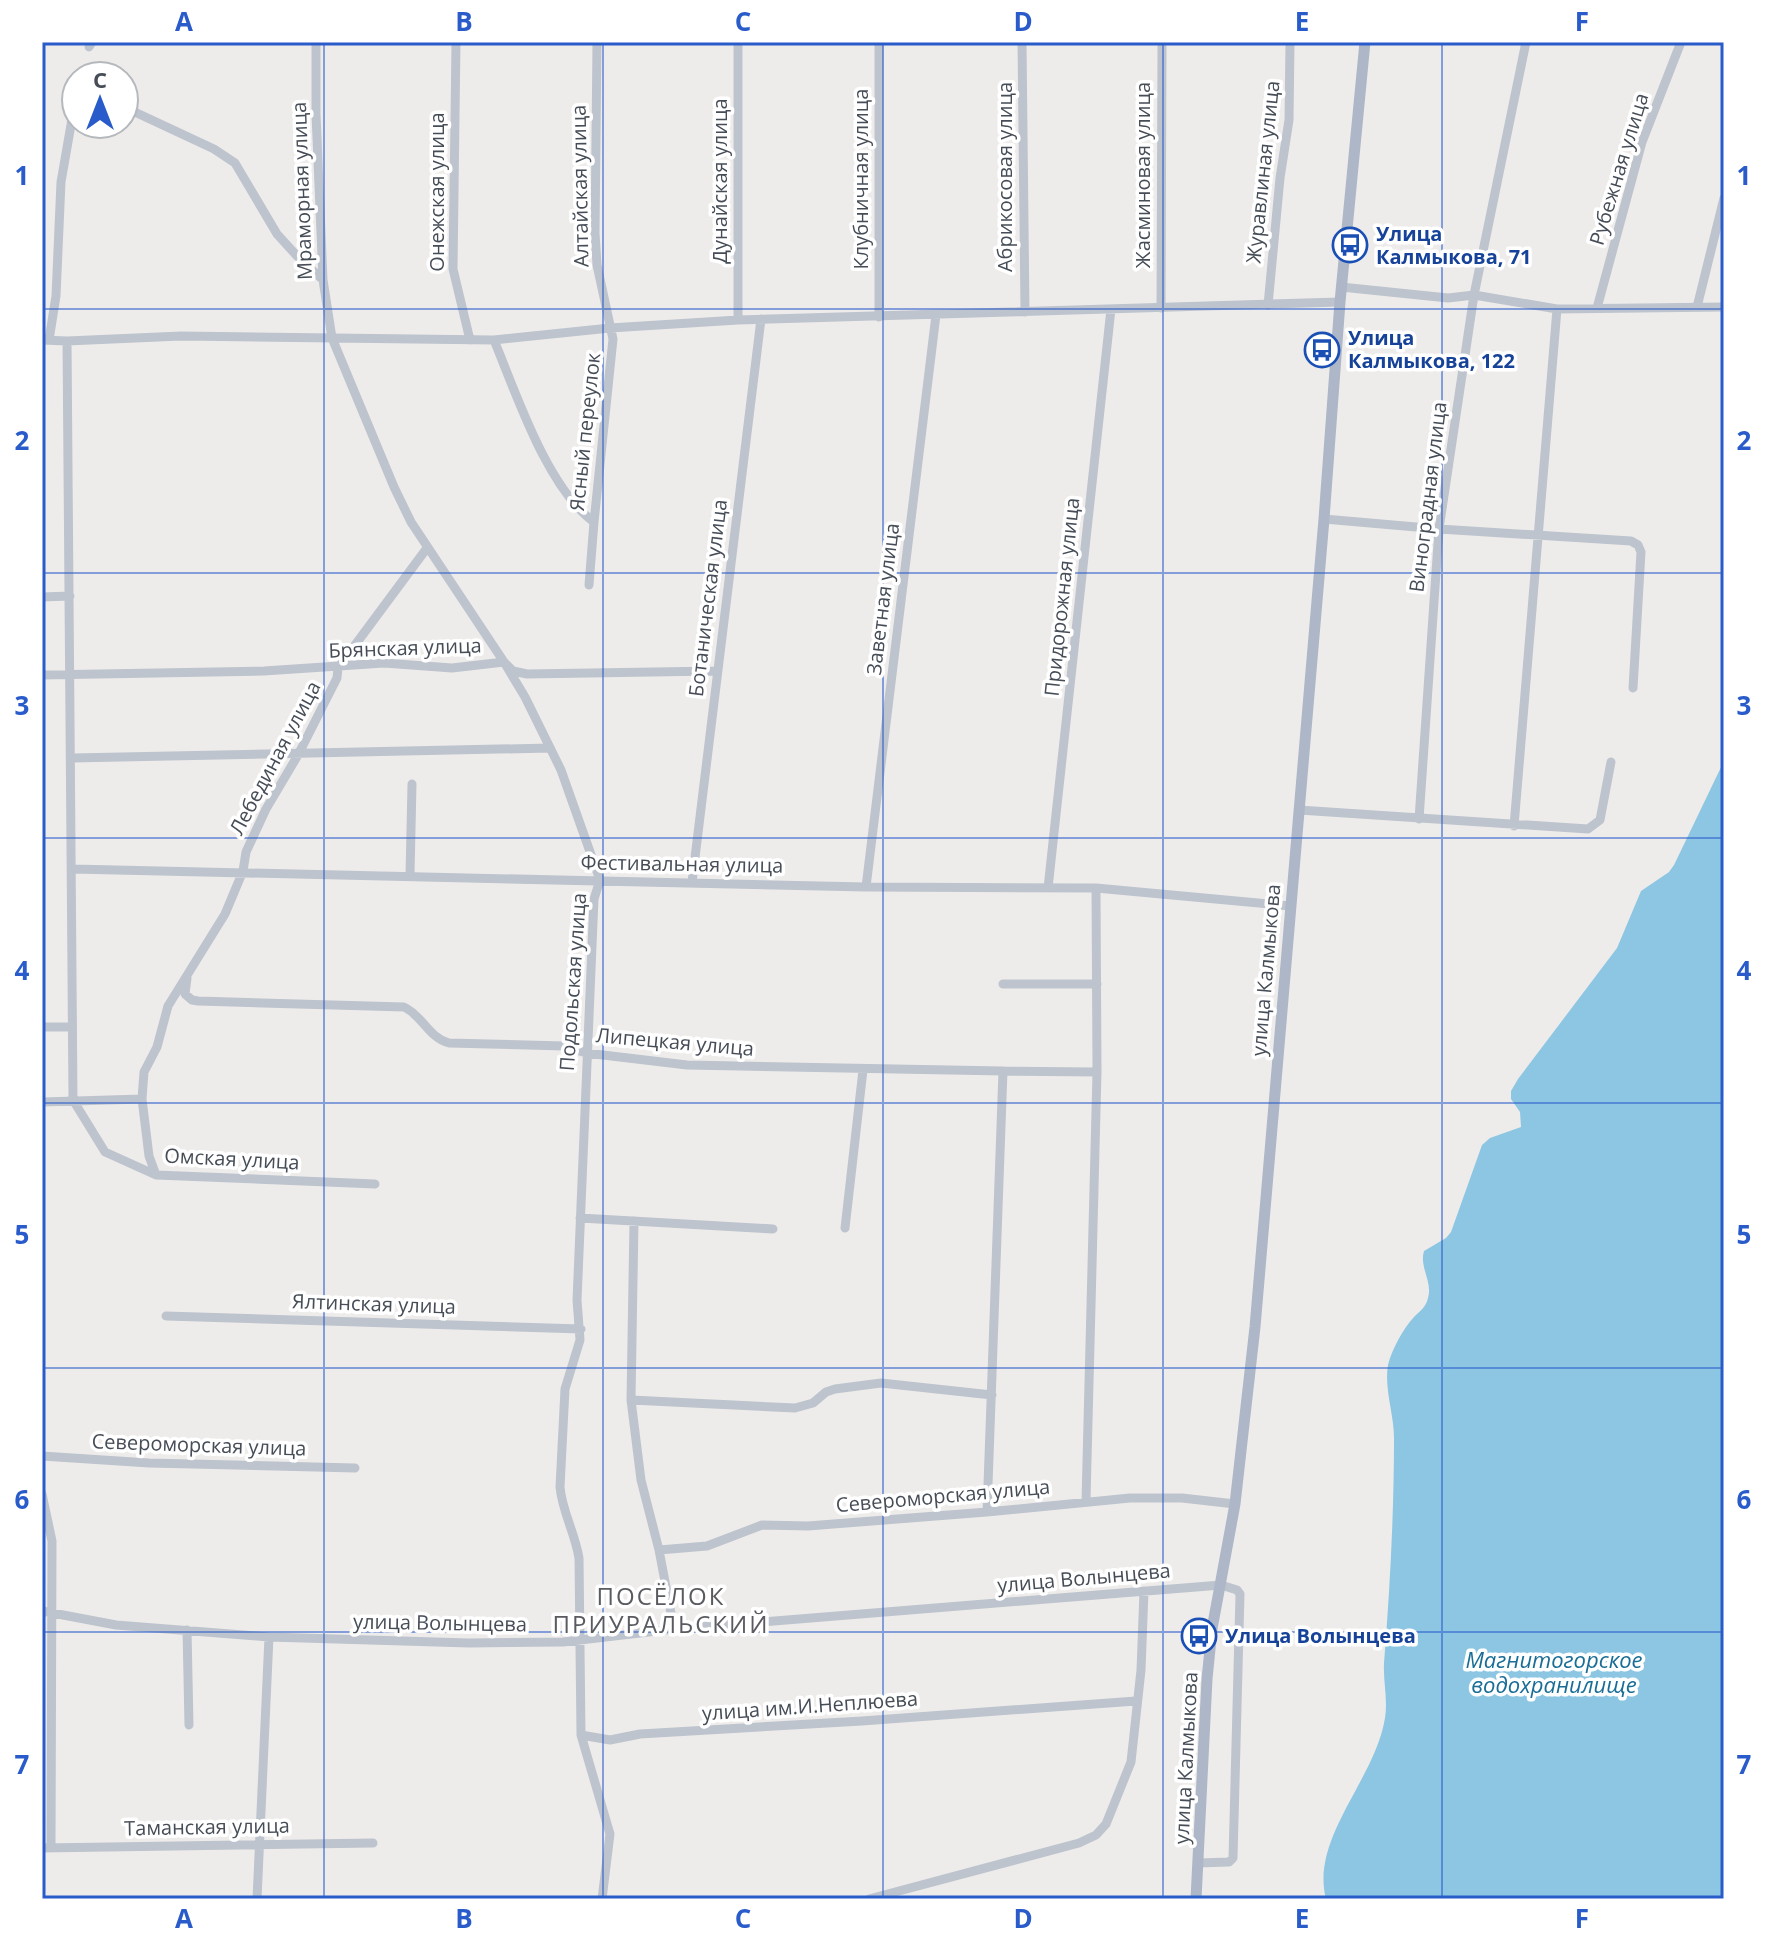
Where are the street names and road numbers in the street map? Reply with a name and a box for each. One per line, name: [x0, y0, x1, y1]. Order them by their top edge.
street label: Журавлиная улица: [1239, 79, 1286, 265]
street label: Абрикосовая улица: [991, 82, 1018, 272]
street label: Жасминовая улица: [1129, 82, 1156, 268]
street label: Клубничная улица: [847, 89, 874, 269]
street label: Рубежная улица: [1583, 89, 1654, 248]
street label: Дунайская улица: [706, 98, 733, 264]
street label: Мраморная улица: [285, 102, 318, 280]
street label: Алтайская улица: [565, 105, 594, 267]
street label: Онежская улица: [423, 112, 450, 272]
street label: Ясный переулок: [563, 351, 606, 512]
street label: Виноградная улица: [1402, 400, 1453, 594]
street label: Придорожная улица: [1038, 496, 1085, 698]
street label: Ботаническая улица: [682, 498, 733, 698]
street label: Заветная улица: [860, 521, 905, 676]
street label: Брянская улица: [328, 631, 482, 664]
street label: Лебединая улица: [223, 676, 326, 839]
street label: Фестивальная улица: [580, 848, 784, 879]
street label: улица Калмыкова: [1245, 883, 1286, 1057]
street label: Подольская улица: [553, 892, 592, 1072]
street label: Липецкая улица: [595, 1021, 755, 1062]
street label: Омская улица: [164, 1141, 300, 1176]
street label: Ялтинская улица: [292, 1287, 456, 1320]
street label: Североморская улица: [91, 1427, 307, 1462]
street label: Североморская улица: [835, 1473, 1051, 1518]
street label: улица Волынцева: [996, 1556, 1172, 1599]
street label: улица Волынцева: [353, 1607, 527, 1638]
street label: улица Калмыкова: [1167, 1671, 1204, 1845]
street label: улица им.И.Неплюева: [701, 1684, 919, 1727]
street label: Таманская улица: [124, 1812, 290, 1841]

